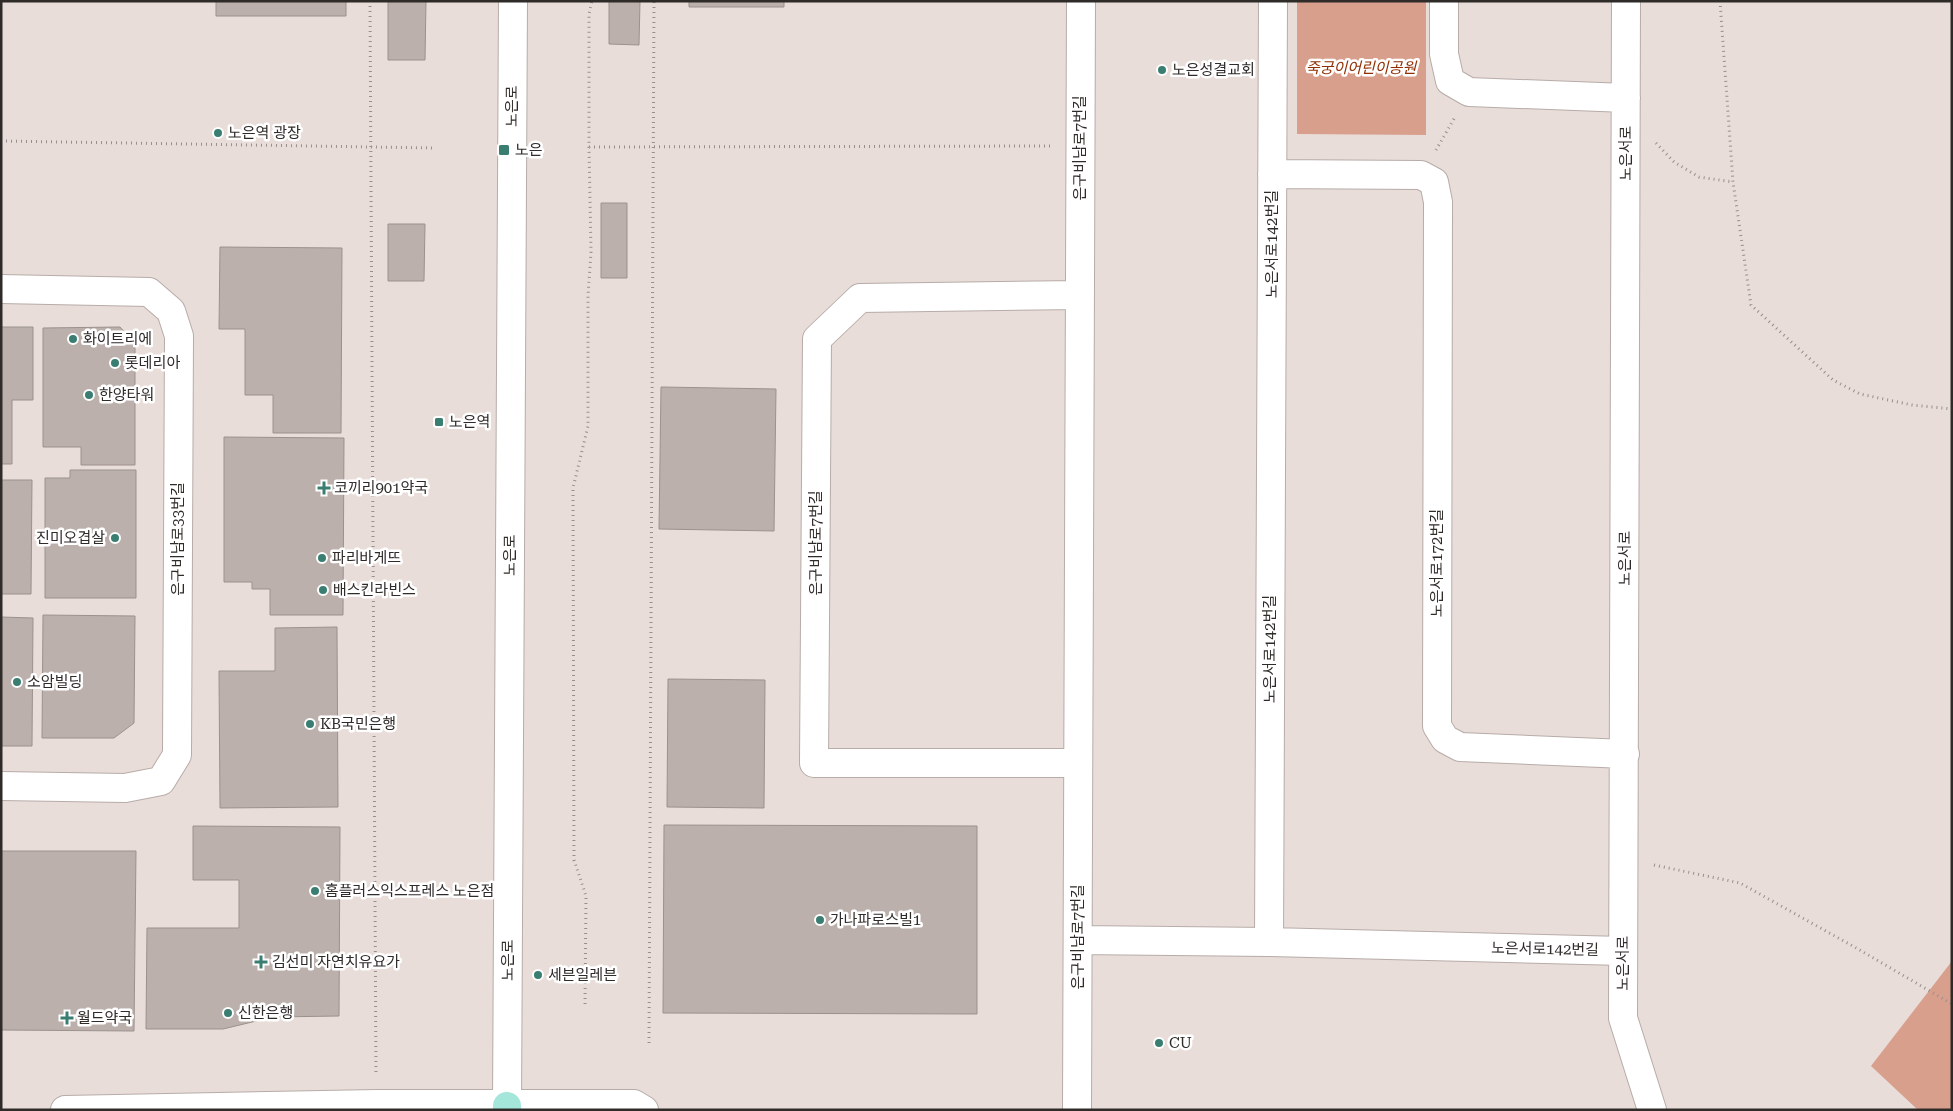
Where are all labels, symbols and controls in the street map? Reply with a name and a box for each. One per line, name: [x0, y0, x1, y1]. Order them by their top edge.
park label: 죽궁이어린이공원: [1306, 59, 1417, 77]
place label: 노은성결교회: [1172, 61, 1255, 79]
marker: 노은성결교회: [1156, 64, 1168, 76]
street label: 노은로: [503, 85, 521, 127]
street label: 은구비남로7번길: [1071, 95, 1089, 201]
place label: 노은역 광장: [228, 124, 301, 142]
street label: 노은서로: [1617, 125, 1635, 181]
marker: 노은역 광장: [212, 127, 224, 139]
place label: 노은: [515, 141, 543, 159]
marker: 노은: [497, 143, 511, 157]
street label: 노은서로142번길: [1263, 190, 1281, 298]
place label: 화이트리에: [83, 330, 152, 348]
marker: 화이트리에: [67, 333, 79, 345]
place label: 롯데리아: [125, 354, 180, 372]
marker: 롯데리아: [109, 357, 121, 369]
place label: 한양타워: [99, 386, 154, 404]
marker: 한양타워: [83, 389, 95, 401]
place label: 노은역: [449, 413, 490, 431]
marker: 노은역: [433, 416, 445, 428]
place label: 코끼리901약국: [334, 479, 428, 497]
street label: 은구비남로33번길: [169, 482, 187, 596]
marker: 코끼리901약국: [318, 482, 330, 494]
street label: 은구비남로7번길: [807, 490, 825, 596]
street label: 노은서로172번길: [1428, 509, 1446, 617]
place label: 진미오겹살: [36, 529, 105, 547]
street label: 노은서로: [1616, 530, 1634, 586]
marker: 진미오겹살: [109, 532, 121, 544]
street label: 노은로: [501, 534, 519, 576]
place label: 파리바게뜨: [332, 549, 401, 567]
marker: 파리바게뜨: [316, 552, 328, 564]
place label: 배스킨라빈스: [333, 581, 416, 599]
marker: 배스킨라빈스: [317, 584, 329, 596]
street label: 노은서로142번길: [1261, 595, 1279, 703]
place label: 소암빌딩: [27, 673, 82, 691]
marker: 소암빌딩: [11, 676, 23, 688]
place label: KB국민은행: [320, 715, 396, 733]
marker: KB국민은행: [304, 718, 316, 730]
place label: 홈플러스익스프레스 노은점: [325, 882, 494, 900]
street label: 은구비남로7번길: [1069, 884, 1087, 990]
marker: 홈플러스익스프레스 노은점: [309, 885, 321, 897]
place label: 가나파로스빌1: [830, 911, 921, 929]
marker: 가나파로스빌1: [814, 914, 826, 926]
street label: 노은서로: [1614, 935, 1632, 991]
street label: 노은로: [499, 939, 517, 981]
street label: 노은서로142번길: [1491, 939, 1599, 959]
place label: 김선미 자연치유요가: [272, 953, 400, 971]
marker: 김선미 자연치유요가: [254, 955, 268, 969]
place label: 세븐일레븐: [548, 966, 617, 984]
marker: 세븐일레븐: [532, 969, 544, 981]
place label: 신한은행: [238, 1004, 293, 1022]
marker: 신한은행: [222, 1007, 234, 1019]
place label: 월드약국: [77, 1009, 132, 1027]
marker: 월드약국: [61, 1012, 73, 1024]
place label: CU: [1169, 1034, 1192, 1052]
marker: CU: [1153, 1037, 1165, 1049]

